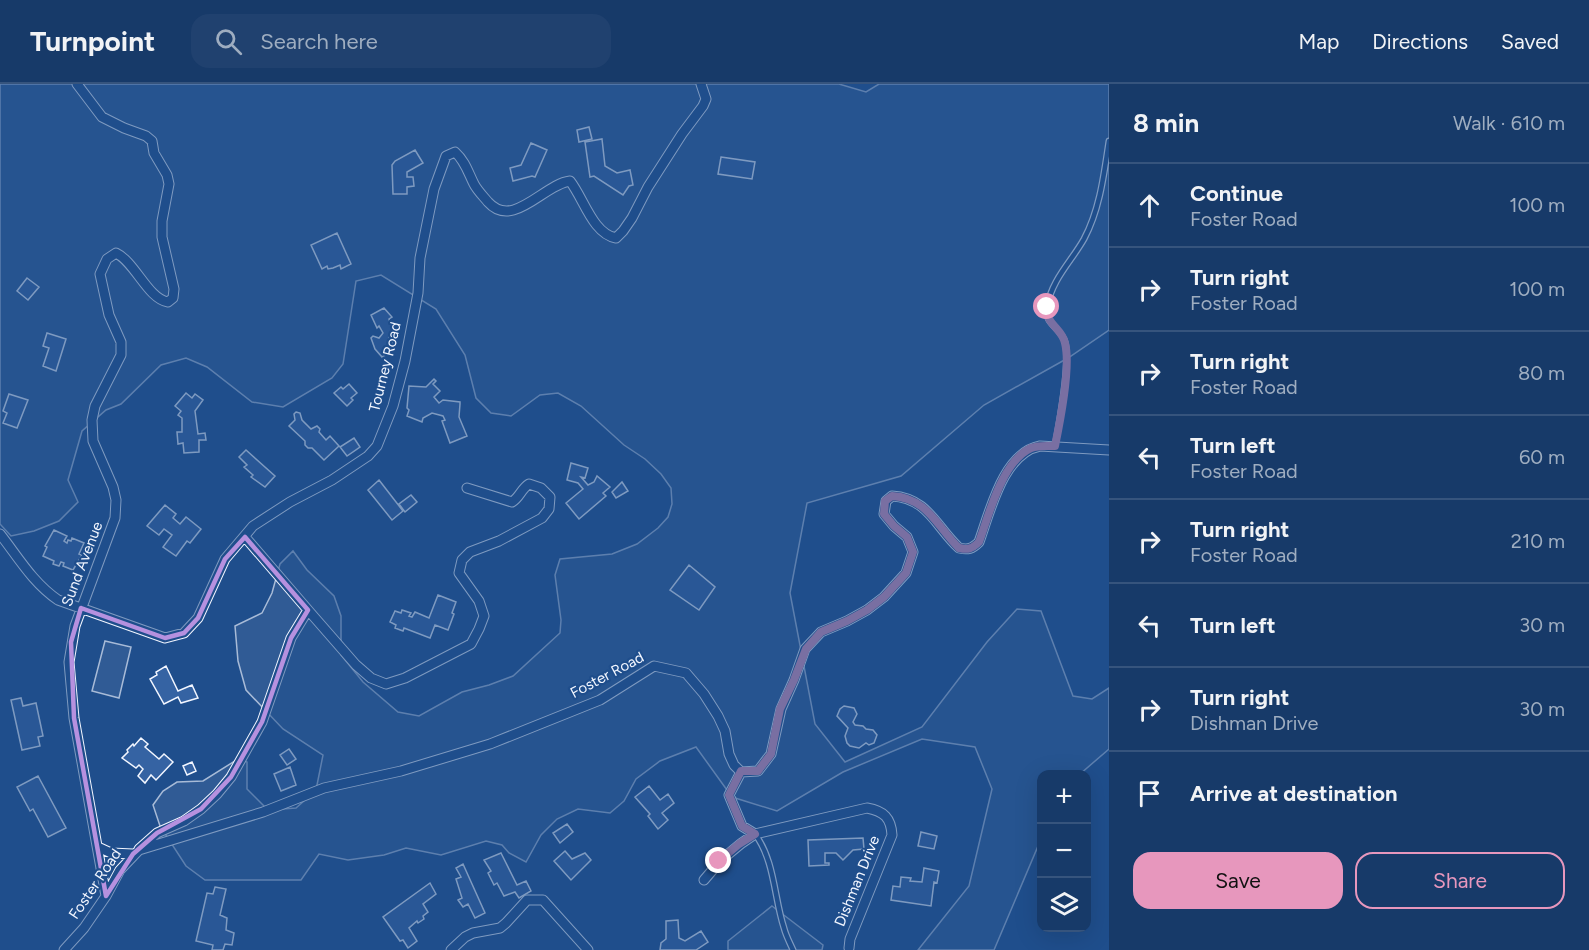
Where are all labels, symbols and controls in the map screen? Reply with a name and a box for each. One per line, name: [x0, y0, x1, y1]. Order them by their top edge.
search box: [191, 14, 611, 68]
text: Turnpoint: [30, 24, 155, 58]
icon: search: [212, 25, 245, 58]
text: Search here: [260, 28, 378, 55]
text: Map: [1298, 29, 1339, 54]
text: Directions: [1372, 29, 1468, 54]
text: Saved: [1501, 29, 1559, 54]
text: 8 min: [1133, 107, 1199, 139]
text: Walk · 610 m: [1453, 111, 1565, 135]
text: Continue: [1190, 180, 1283, 207]
icon: ahead: [1133, 189, 1166, 222]
text: 100 m: [1509, 193, 1565, 217]
text: Foster Road: [1190, 207, 1298, 231]
text: Turn right: [1190, 264, 1289, 291]
icon: right: [1133, 273, 1166, 306]
text: 100 m: [1509, 277, 1565, 301]
text: Foster Road: [1190, 291, 1298, 315]
route start: [1033, 293, 1059, 319]
street label: Tourney Road: [365, 320, 405, 414]
text: Turn right: [1190, 348, 1289, 375]
icon: right: [1133, 357, 1166, 390]
text: 80 m: [1518, 361, 1565, 385]
text: Foster Road: [1190, 375, 1298, 399]
text: Turn left: [1190, 432, 1276, 459]
icon: left: [1133, 441, 1166, 474]
text: 60 m: [1519, 445, 1565, 469]
text: Foster Road: [1190, 459, 1298, 483]
text: Turn right: [1190, 516, 1289, 543]
street label: Sund Avenue: [58, 519, 106, 609]
icon: right: [1133, 525, 1166, 558]
text: 210 m: [1511, 529, 1565, 553]
text: Foster Road: [1190, 543, 1298, 567]
icon: left: [1133, 609, 1166, 642]
text: Turn left: [1190, 612, 1276, 639]
text: 30 m: [1519, 613, 1565, 637]
street label: Foster Road: [567, 648, 647, 702]
text: Turn right: [1190, 684, 1289, 711]
icon: right: [1133, 693, 1166, 726]
text: 30 m: [1519, 697, 1565, 721]
text: Dishman Drive: [1190, 711, 1318, 735]
map controls: [1037, 770, 1091, 932]
button: +: [1037, 770, 1091, 824]
icon: arrive: [1133, 777, 1166, 810]
text: Arrive at destination: [1190, 780, 1398, 807]
button: −: [1037, 824, 1091, 878]
street label: Dishman Drive: [831, 833, 883, 929]
street label: Foster Road: [65, 845, 125, 923]
route end: [705, 847, 731, 873]
button: Save: [1133, 852, 1343, 909]
button: Share: [1355, 852, 1565, 909]
button: layers: [1037, 878, 1091, 932]

